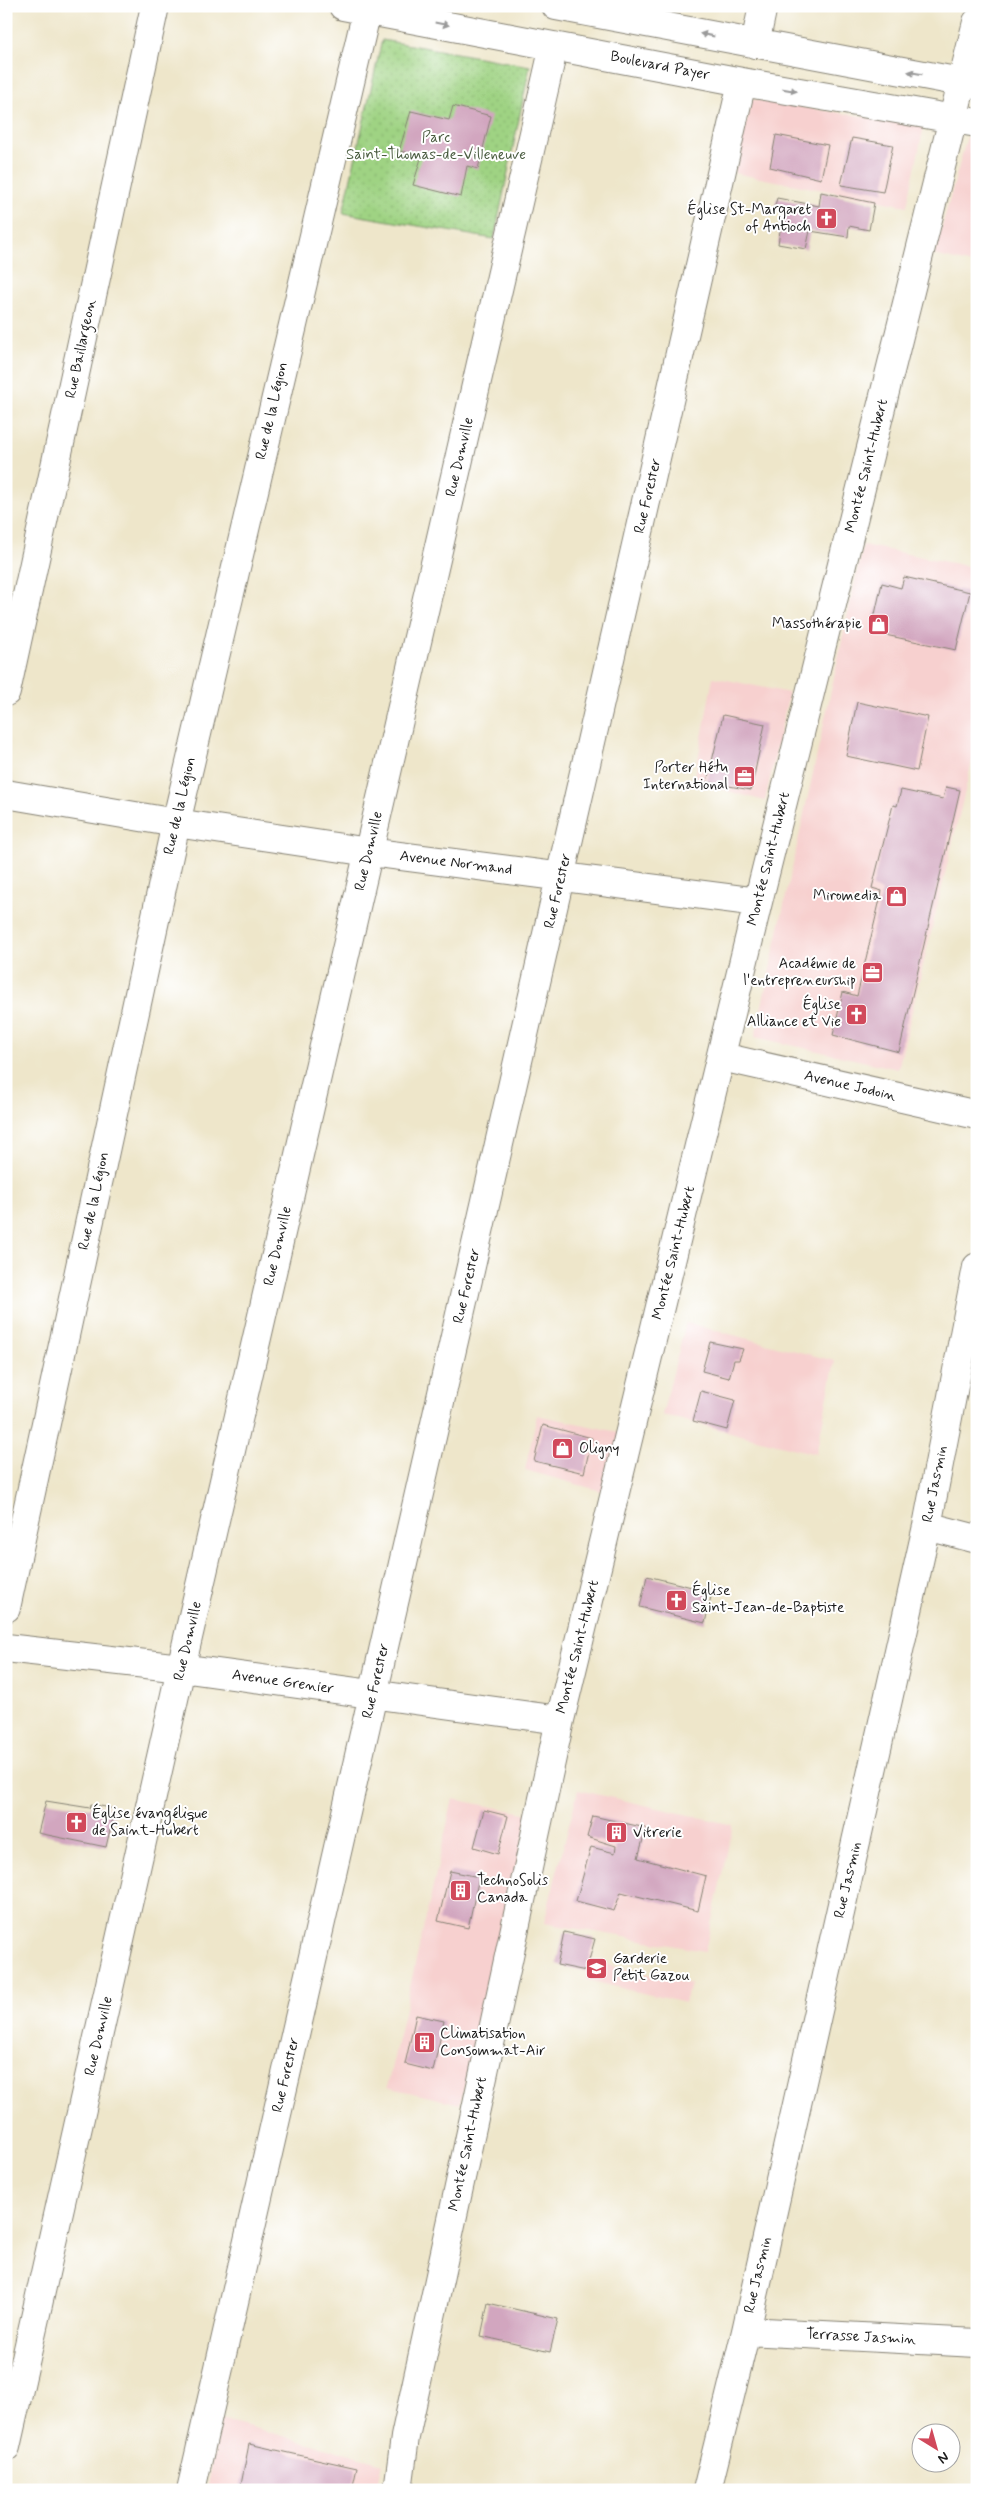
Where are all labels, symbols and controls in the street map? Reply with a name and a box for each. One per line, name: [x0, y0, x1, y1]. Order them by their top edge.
one-way arrow: [435, 21, 451, 29]
one-way arrow: [699, 31, 714, 39]
street label: Boulevard Payer: [609, 47, 712, 86]
one-way arrow: [907, 69, 923, 77]
one-way arrow: [782, 86, 798, 94]
park label: Parc Saint-Thomas-de-Villeneuve: [346, 128, 526, 165]
place label: Église St-Margaret of Antioch: [688, 199, 811, 237]
church icon: Église St-Margaret of Antioch: [815, 207, 839, 231]
street label: Rue Baillargeon: [61, 297, 102, 401]
street label: Rue de la Légion: [251, 360, 293, 462]
street label: Montée Saint-Hubert: [841, 397, 893, 535]
street label: Rue Domville: [441, 415, 479, 499]
street label: Rue Forester: [630, 456, 666, 536]
shop icon: Massothérapie: [866, 612, 890, 636]
place label: Massothérapie: [772, 614, 862, 634]
street label: Rue de la Légion: [159, 755, 201, 857]
place label: Porter Hétu International: [643, 758, 729, 795]
office icon: Porter Hétu International: [732, 765, 756, 789]
street label: Montée Saint-Hubert: [743, 790, 795, 928]
street label: Rue Domville: [350, 809, 388, 893]
street label: Avenue Normand: [399, 846, 513, 880]
street label: Rue Forester: [540, 851, 576, 931]
shop icon: Miromedia: [885, 884, 909, 908]
place label: Miromedia: [813, 886, 882, 906]
place label: Académie de l'entrepreneurship: [743, 954, 856, 991]
office icon: Académie de l'entrepreneurship: [860, 961, 884, 985]
place label: Église Alliance et Vie: [747, 994, 841, 1032]
church icon: Église Alliance et Vie: [845, 1002, 869, 1026]
street label: Avenue Jodoin: [802, 1066, 898, 1106]
street label: Rue de la Légion: [74, 1150, 114, 1252]
street label: Montée Saint-Hubert: [648, 1184, 700, 1322]
street label: Rue Domville: [259, 1204, 297, 1288]
street label: Rue Forester: [449, 1246, 485, 1326]
shop icon: Oligny: [551, 1437, 575, 1461]
place label: Oligny: [579, 1439, 619, 1459]
street label: Rue Jasmin: [918, 1444, 952, 1524]
street label: Montée Saint-Hubert: [552, 1578, 604, 1716]
place label: Église Saint-Jean-de-Baptiste: [692, 1580, 844, 1618]
church icon: Église Saint-Jean-de-Baptiste: [664, 1588, 688, 1612]
street label: Rue Domville: [169, 1599, 207, 1683]
street label: Rue Forester: [358, 1641, 394, 1721]
street label: Avenue Grenier: [231, 1665, 335, 1699]
place label: Église évangélique de Saint-Hubert: [92, 1803, 208, 1841]
church icon: Église évangélique de Saint-Hubert: [64, 1811, 88, 1835]
building icon: Vitrerie: [605, 1821, 629, 1845]
place label: Vitrerie: [633, 1823, 682, 1843]
street label: Rue Jasmin: [829, 1840, 867, 1920]
place label: TechnoSolis Canada: [477, 1871, 549, 1908]
building icon: TechnoSolis Canada: [449, 1878, 473, 1902]
place label: Garderie Petit Gazou: [613, 1949, 690, 1986]
school or university icon: Garderie Petit Gazou: [585, 1956, 609, 1980]
street label: Rue Domville: [80, 1994, 118, 2078]
place label: Climatisation Consommat-Air: [440, 2024, 546, 2061]
building icon: Climatisation Consommat-Air: [412, 2031, 436, 2055]
street label: Rue Forester: [268, 2035, 304, 2115]
street label: Montée Saint-Hubert: [444, 2074, 492, 2213]
street label: Rue Jasmin: [739, 2235, 777, 2315]
street label: Terrasse Jasmin: [806, 2324, 917, 2350]
north arrow: [910, 2424, 960, 2474]
text: N: [934, 2448, 952, 2468]

